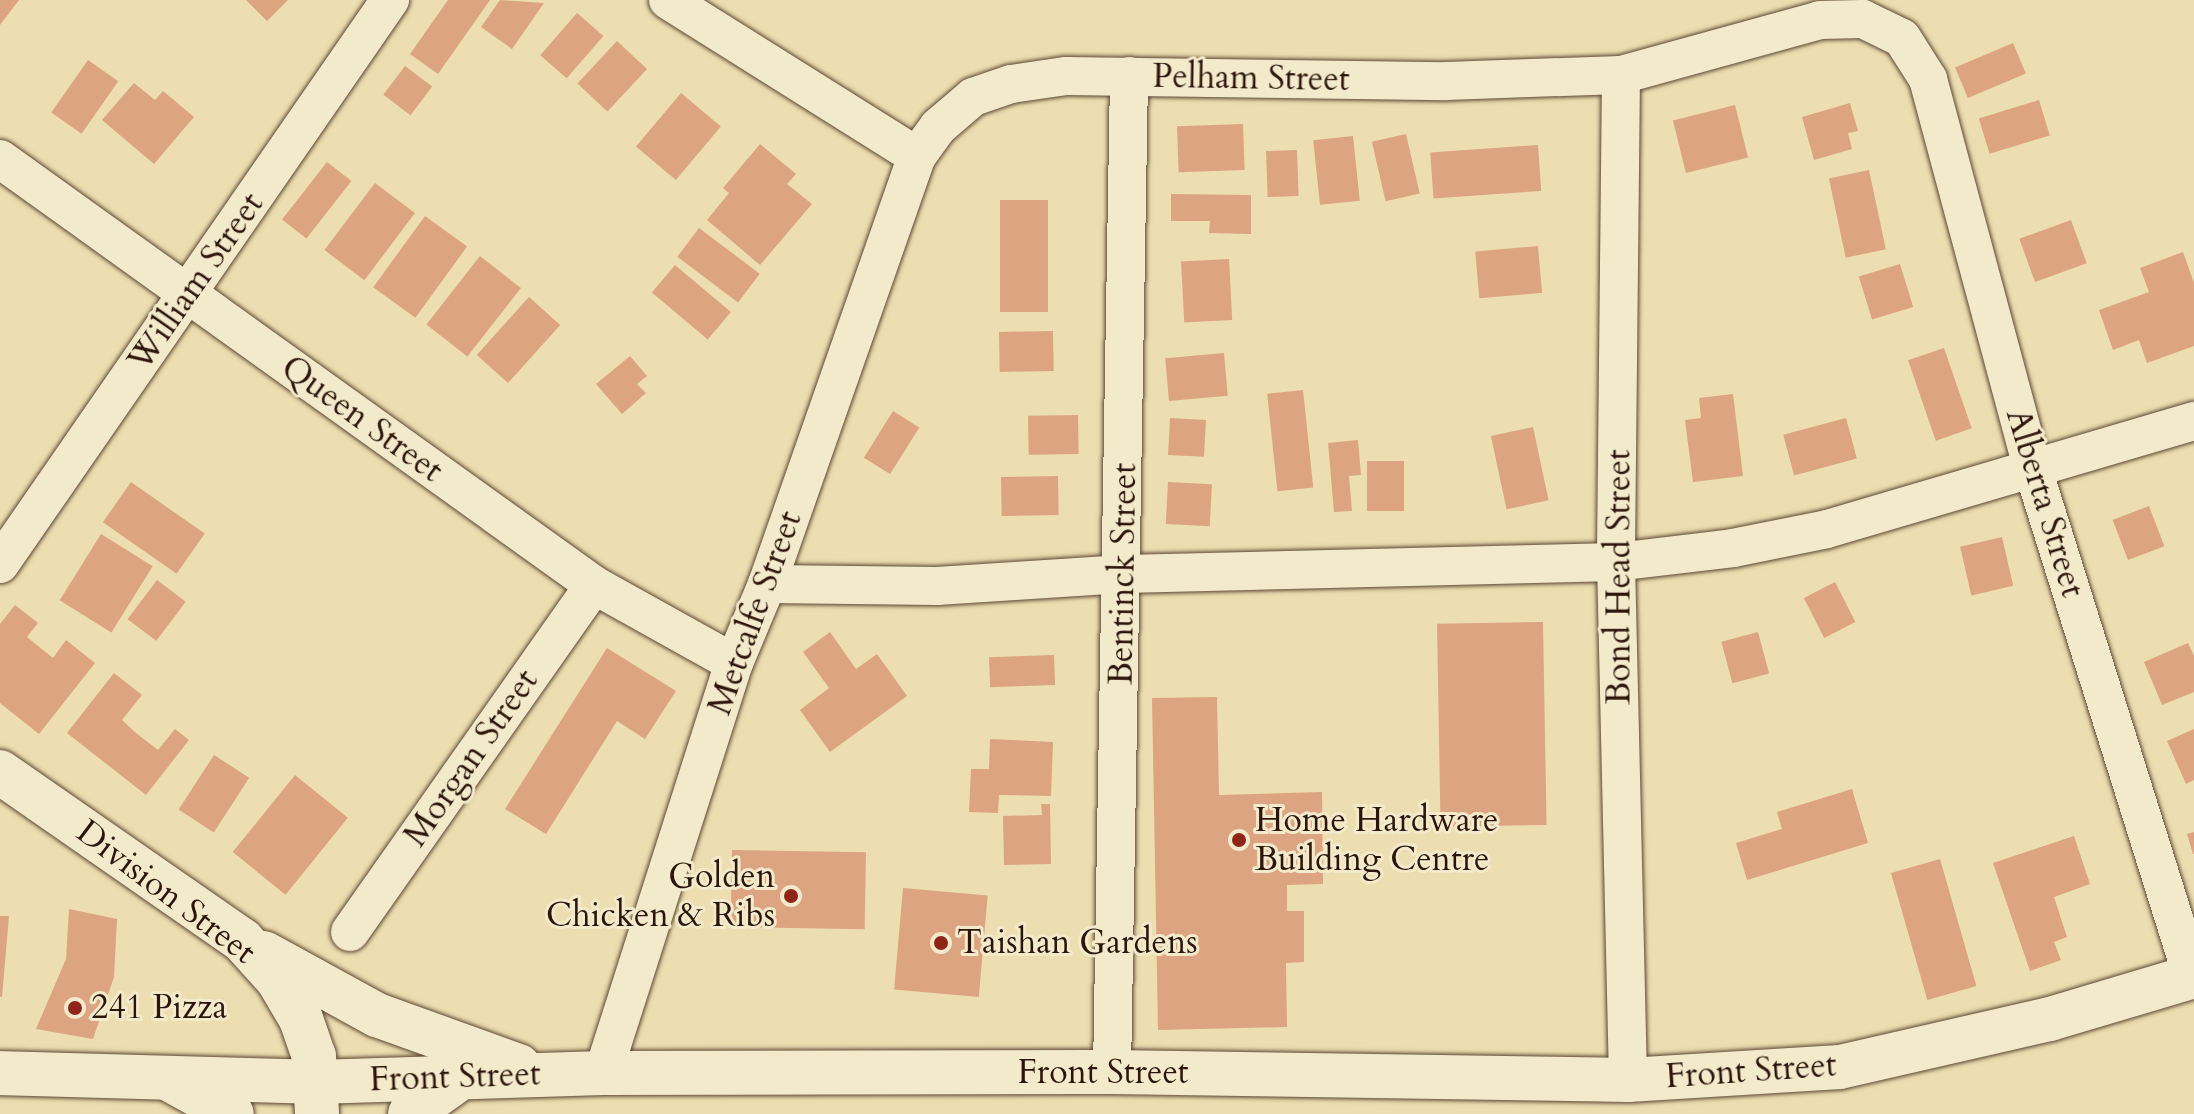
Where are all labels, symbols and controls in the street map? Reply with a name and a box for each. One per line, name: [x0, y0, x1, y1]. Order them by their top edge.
street label: Pelham Street: [1152, 56, 1350, 100]
street label: William Street: [120, 185, 272, 379]
street label: Queen Street: [274, 347, 450, 491]
street label: Alberta Street: [1997, 404, 2093, 602]
street label: Bond Head Street: [1599, 449, 1639, 705]
street label: Bentinck Street: [1101, 463, 1145, 685]
street label: Metcalfe Street: [699, 506, 811, 720]
street label: Morgan Street: [395, 662, 547, 854]
place label: Home Hardware Building Centre: [1255, 800, 1499, 880]
street label: Division Street: [68, 811, 264, 973]
marker: Home Hardware Building Centre: [1230, 831, 1248, 849]
place label: Golden Chicken & Ribs: [546, 856, 775, 936]
marker: Golden Chicken & Ribs: [782, 887, 800, 905]
place label: Taishan Gardens: [957, 923, 1198, 963]
marker: Taishan Gardens: [932, 934, 950, 952]
place label: 241 Pizza: [91, 988, 227, 1028]
marker: 241 Pizza: [66, 999, 84, 1017]
street label: Front Street: [1664, 1045, 1838, 1097]
street label: Front Street: [1017, 1053, 1189, 1093]
street label: Front Street: [369, 1054, 541, 1100]

